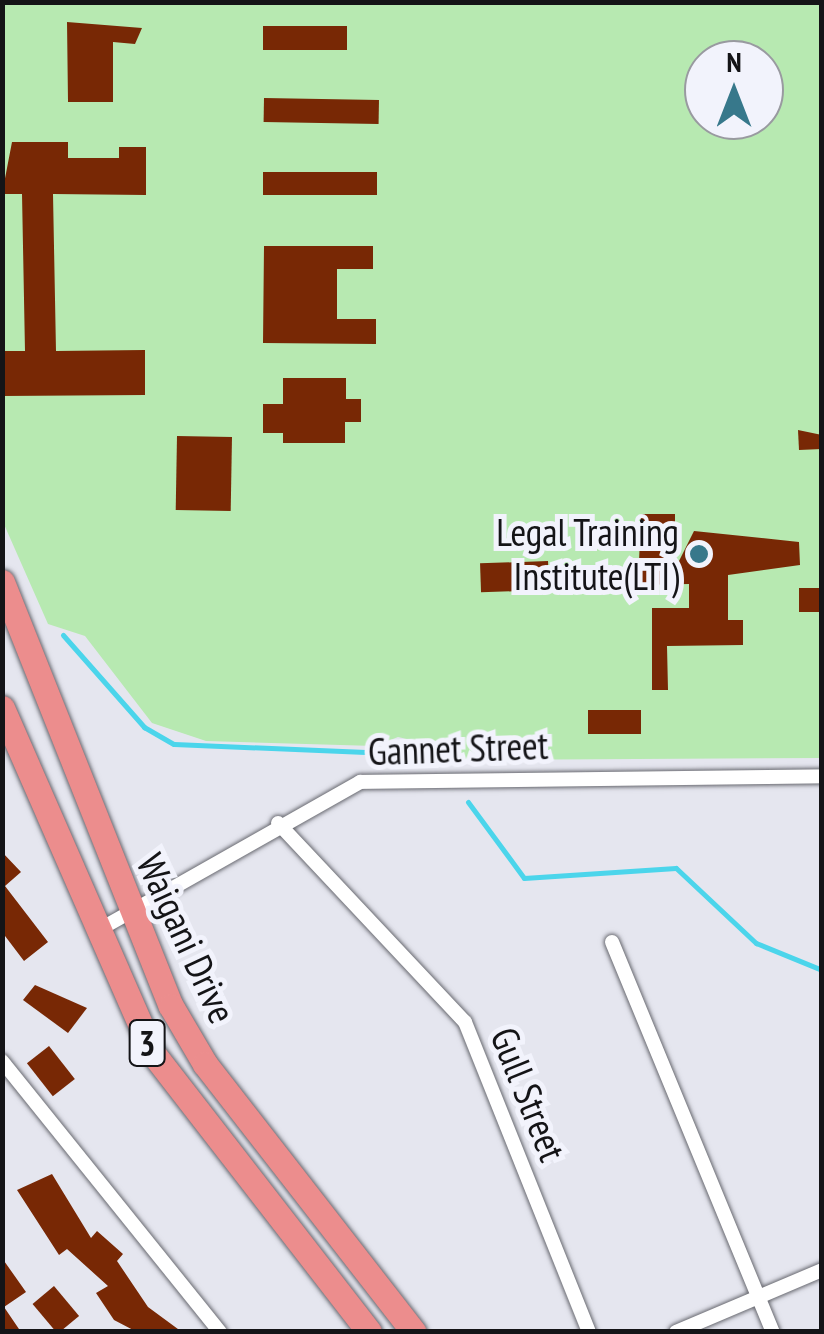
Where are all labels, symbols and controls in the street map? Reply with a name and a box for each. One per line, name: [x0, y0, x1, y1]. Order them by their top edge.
north arrow: [684, 40, 784, 140]
text: N: [726, 43, 742, 80]
place label: Legal Training Institute(LTI): [495, 509, 679, 598]
marker: Legal Training Institute(LTI): [688, 543, 710, 565]
street label: Gannet Street: [367, 722, 549, 774]
street label: Waigani Drive: [128, 846, 246, 1030]
road number: 3: [127, 1013, 167, 1073]
street label: Gull Street: [482, 1021, 576, 1167]

